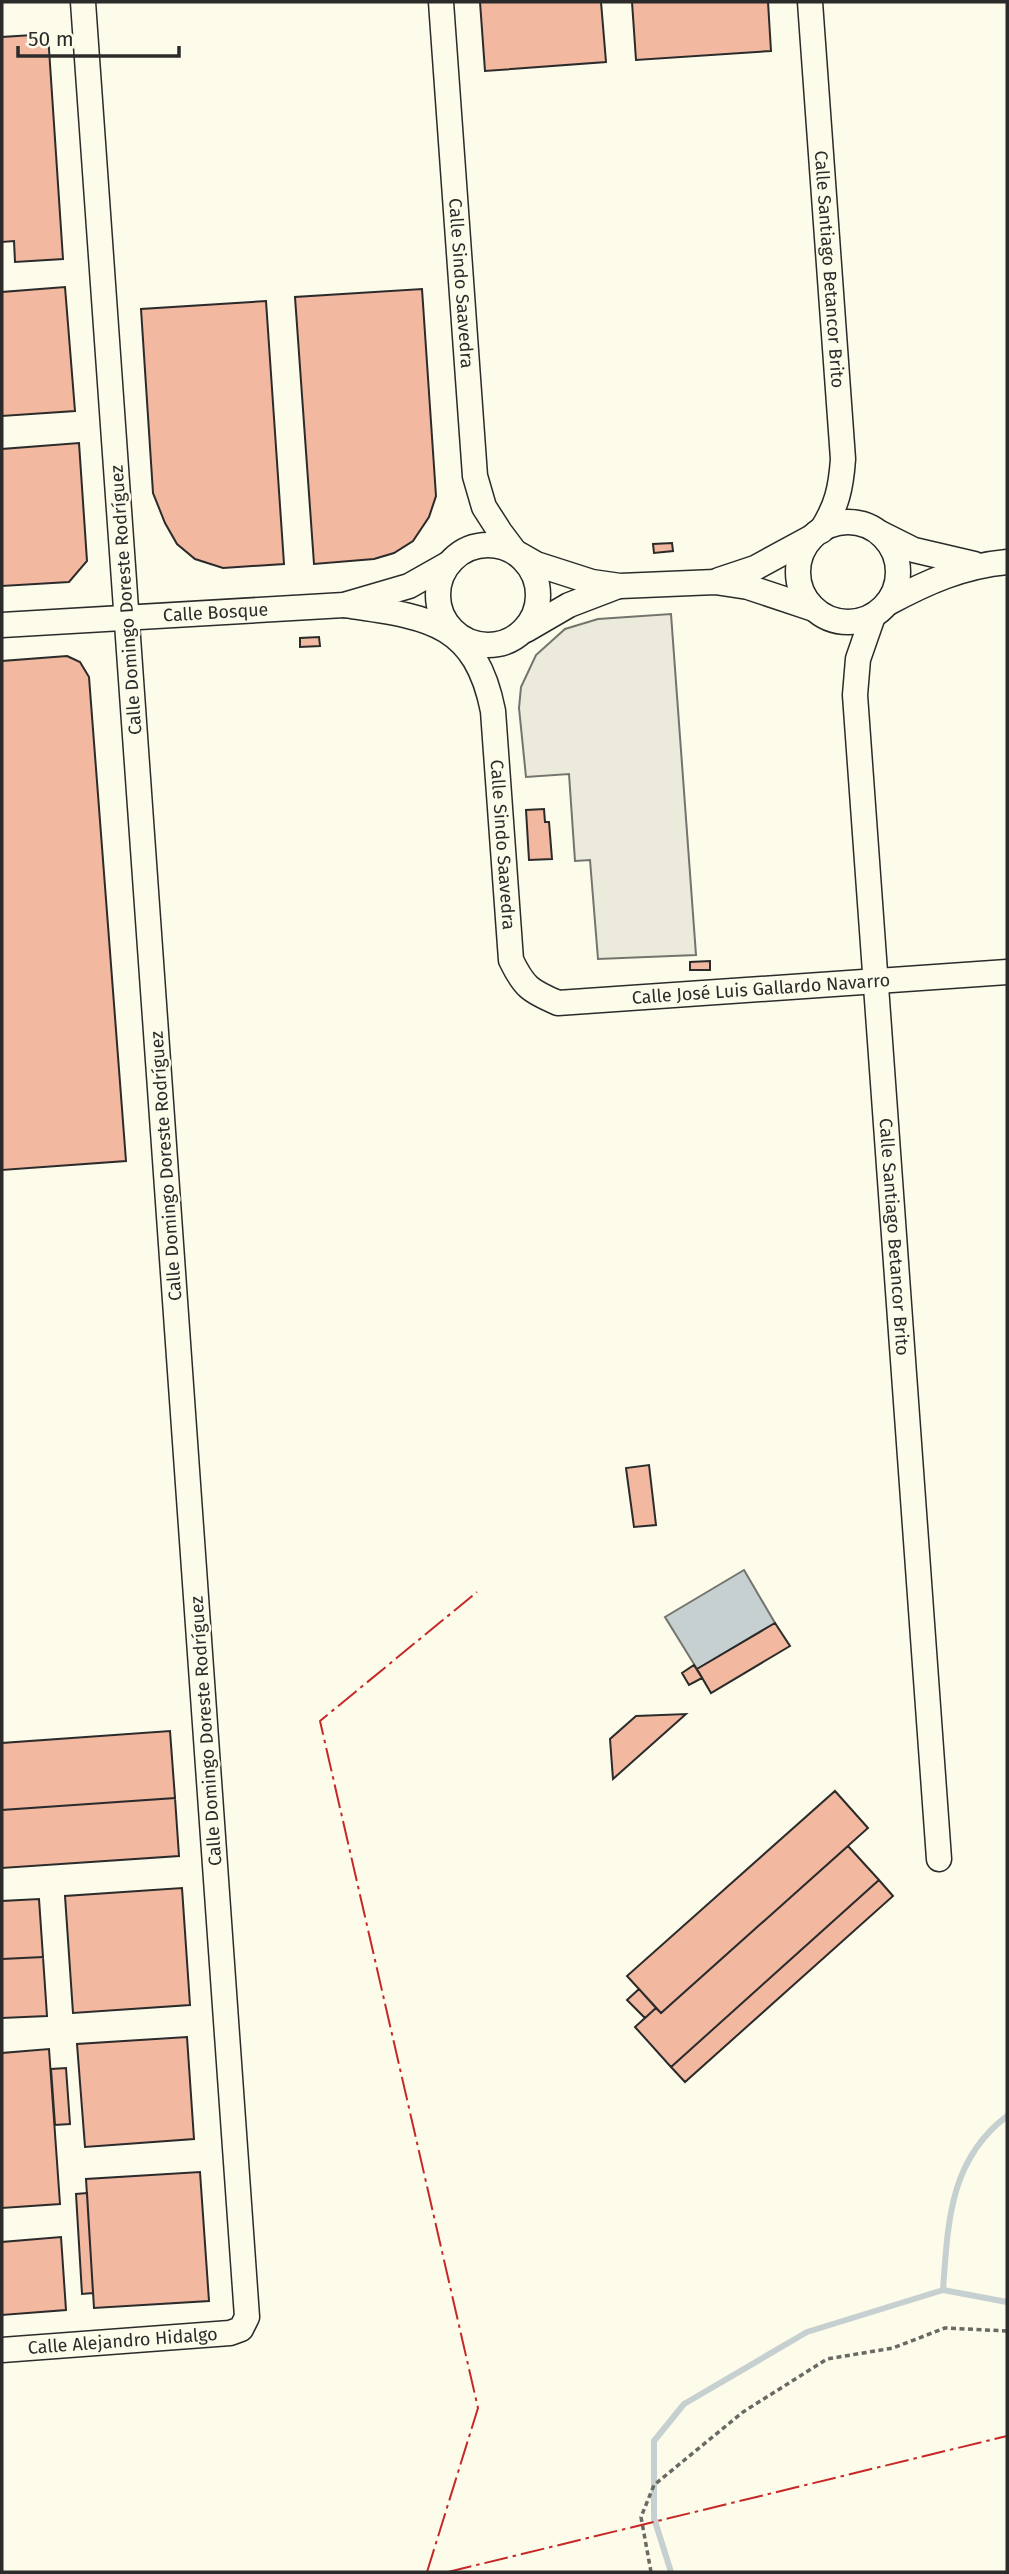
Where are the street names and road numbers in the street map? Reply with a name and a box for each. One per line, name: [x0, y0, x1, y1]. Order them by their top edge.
street label: Calle Santiago Betancor Brito: [810, 150, 849, 389]
street label: Calle Sindo Saavedra: [444, 197, 478, 369]
street label: Calle Domingo Doreste Rodríguez: [106, 464, 146, 736]
street label: Calle Bosque: [162, 598, 269, 627]
street label: Calle Sindo Saavedra: [486, 759, 520, 931]
street label: Calle José Luis Gallardo Navarro: [631, 969, 891, 1009]
street label: Calle Domingo Doreste Rodríguez: [146, 1030, 186, 1302]
street label: Calle Santiago Betancor Brito: [875, 1117, 914, 1356]
street label: Calle Domingo Doreste Rodríguez: [186, 1595, 226, 1867]
street label: Calle Alejandro Hidalgo: [27, 2323, 218, 2359]

